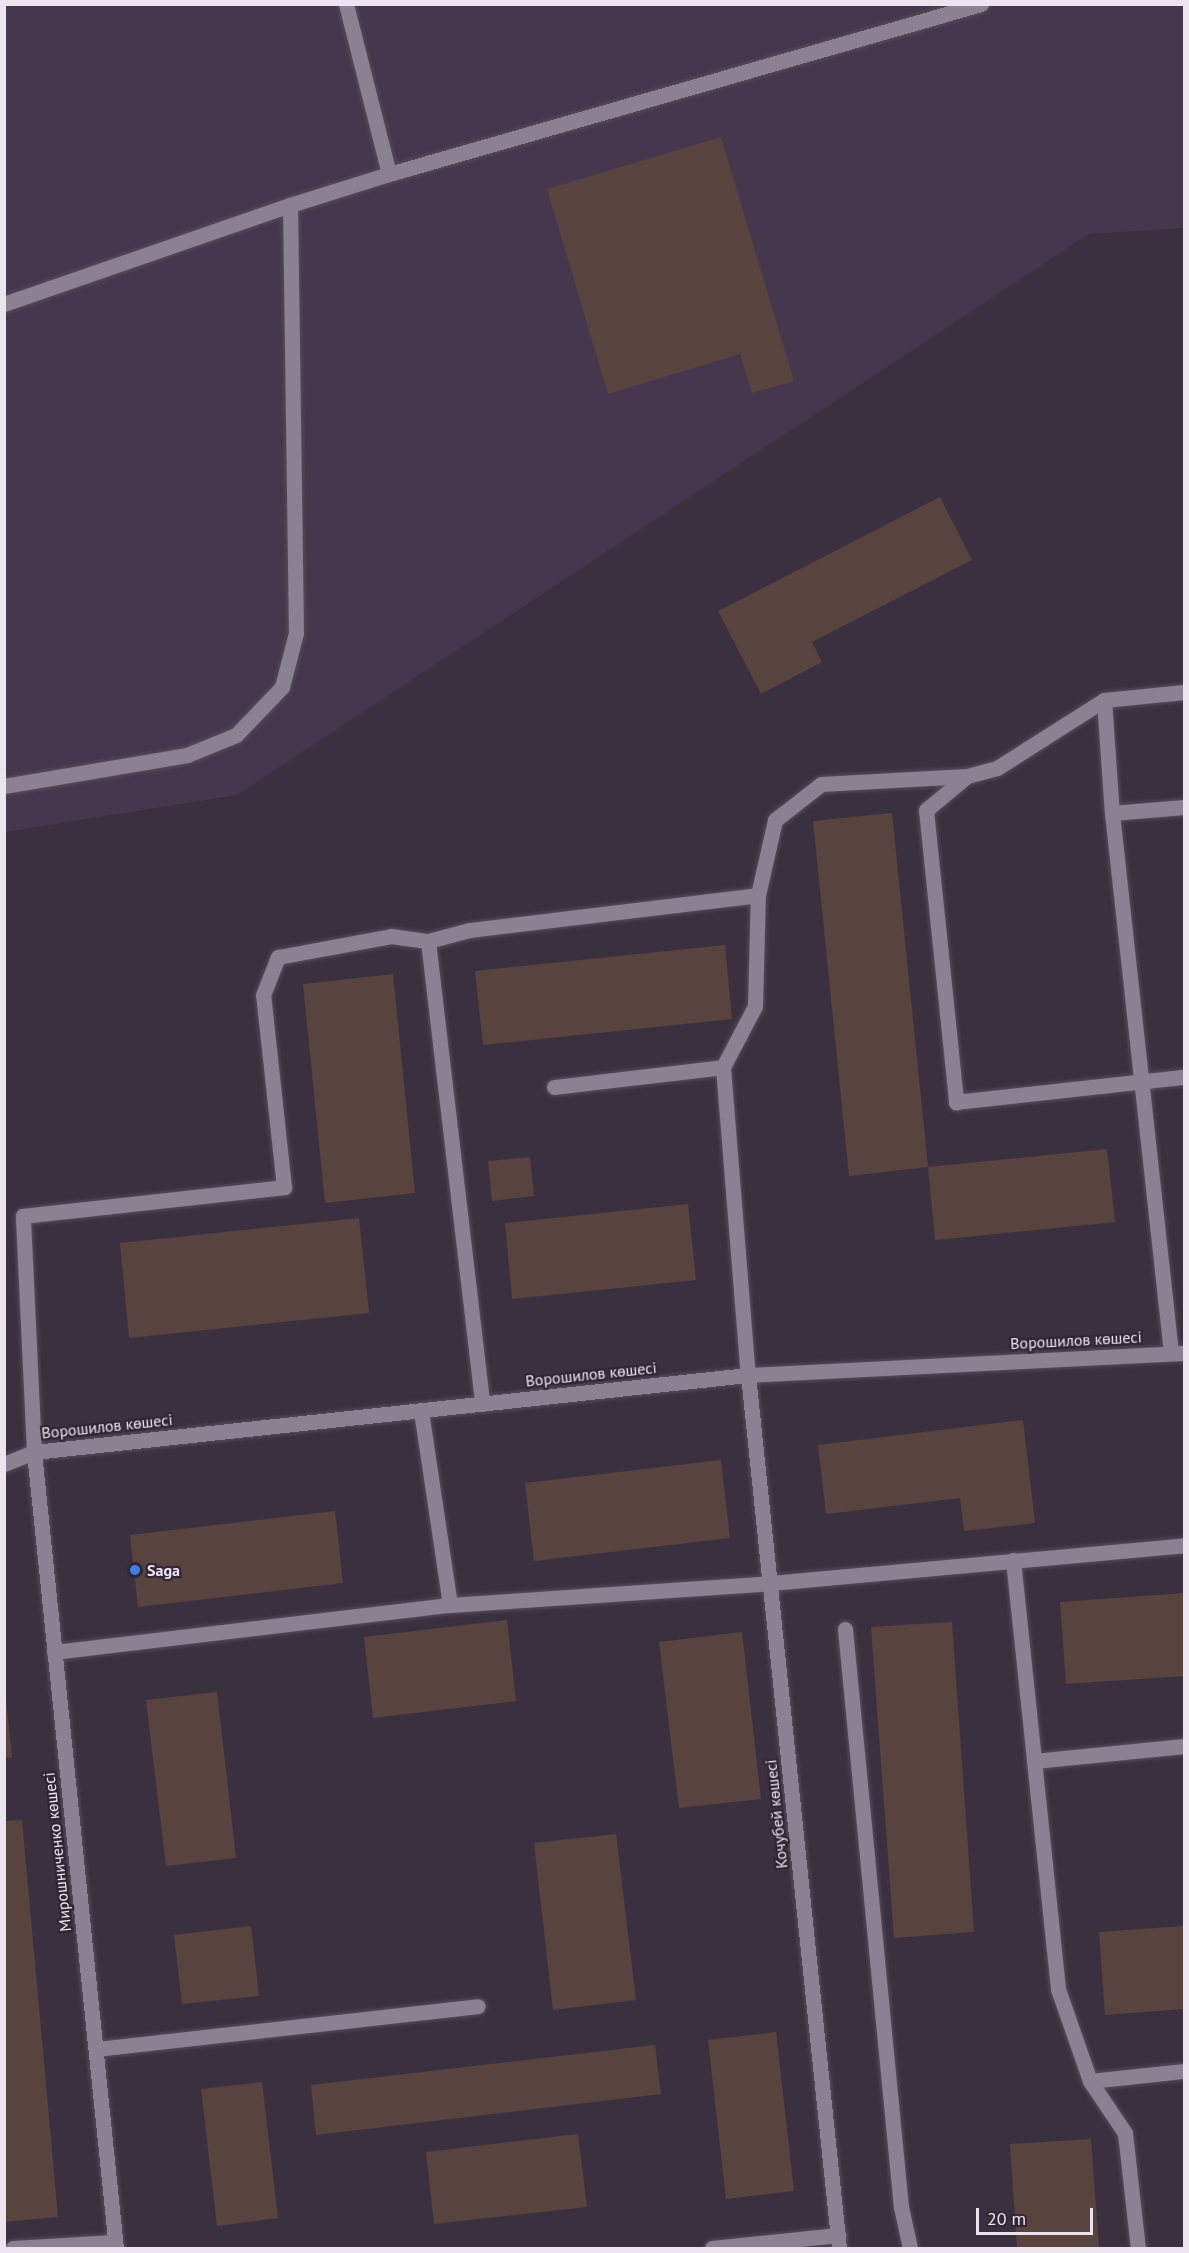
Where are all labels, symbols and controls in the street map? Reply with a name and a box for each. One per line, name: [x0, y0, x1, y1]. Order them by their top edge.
street label: Ворошилов көшесі: [1010, 1327, 1142, 1353]
street label: Ворошилов көшесі: [524, 1358, 658, 1390]
street label: Ворошилов көшесі: [40, 1410, 174, 1442]
place label: Saga: [147, 1560, 180, 1580]
marker: Saga: [128, 1563, 142, 1577]
street label: Кочубей көшесі: [761, 1759, 791, 1869]
street label: Мирошниченко көшесі: [39, 1771, 75, 1933]
scale bar: [979, 2196, 1096, 2234]
text: 20 m: [987, 2207, 1026, 2230]

